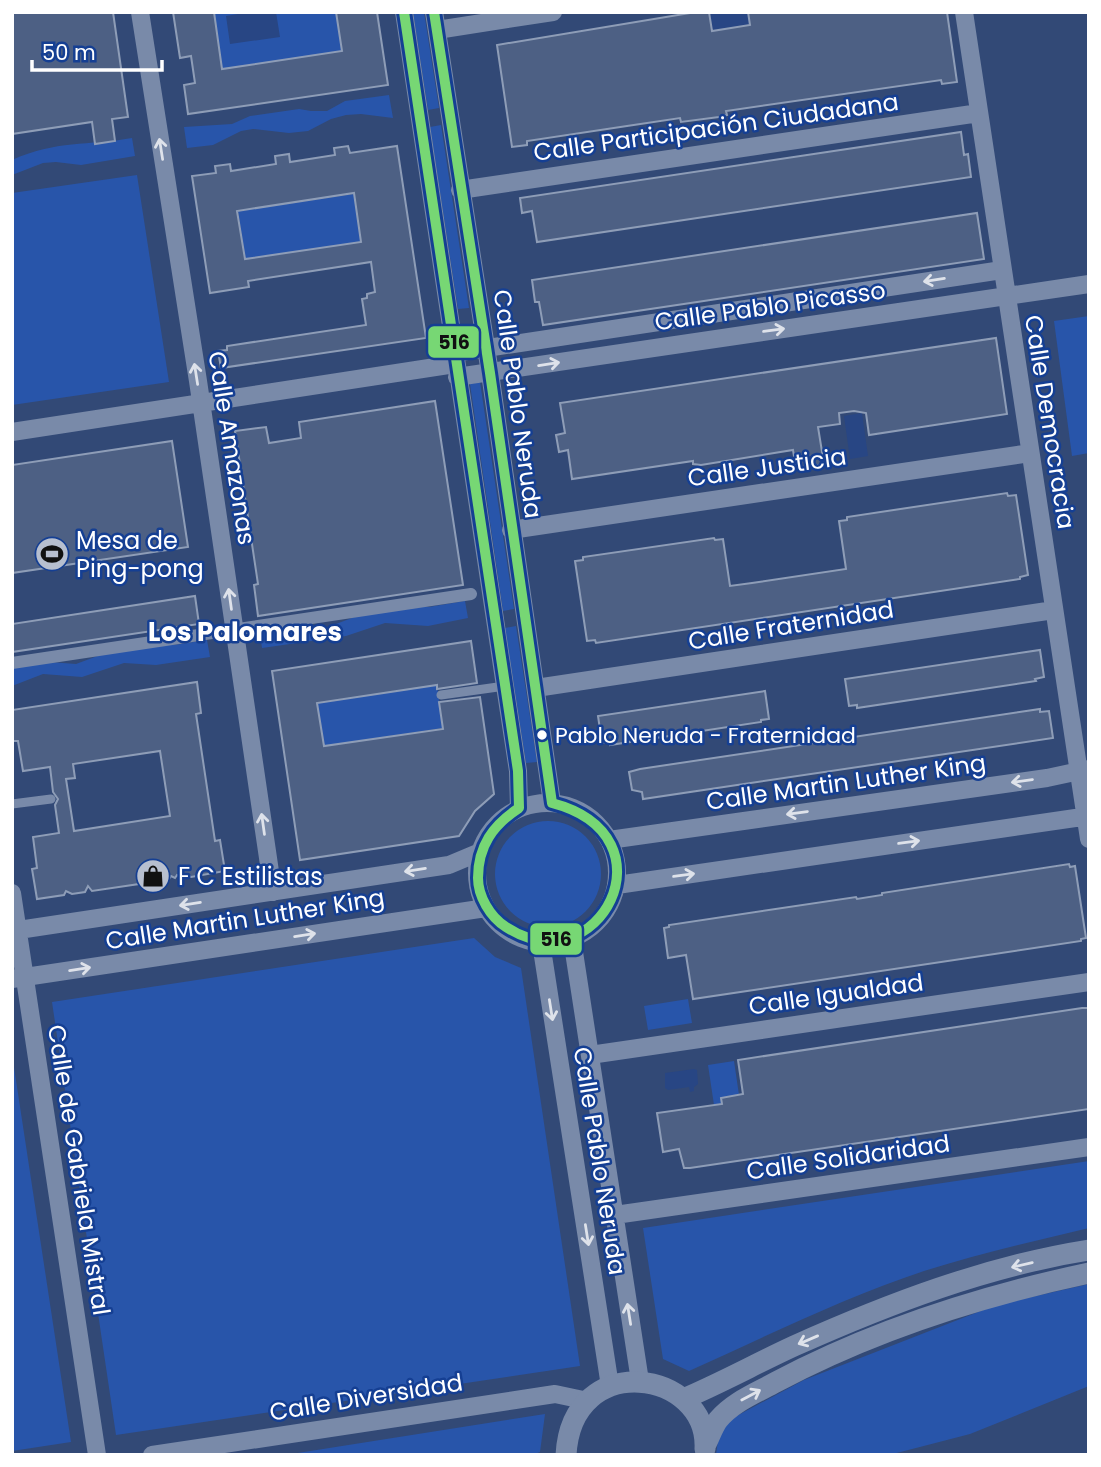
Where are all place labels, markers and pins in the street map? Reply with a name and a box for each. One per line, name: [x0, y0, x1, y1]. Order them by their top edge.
place label: Mesa de Ping-pong: [76, 524, 204, 585]
sports icon: Mesa de Ping-pong: [33, 535, 71, 573]
place label: Pablo Neruda - Fraternidad: [555, 720, 856, 751]
marker: Pablo Neruda - Fraternidad: [535, 728, 549, 742]
shop icon: F C Estilistas: [134, 857, 172, 895]
place label: F C Estilistas: [178, 860, 323, 893]

